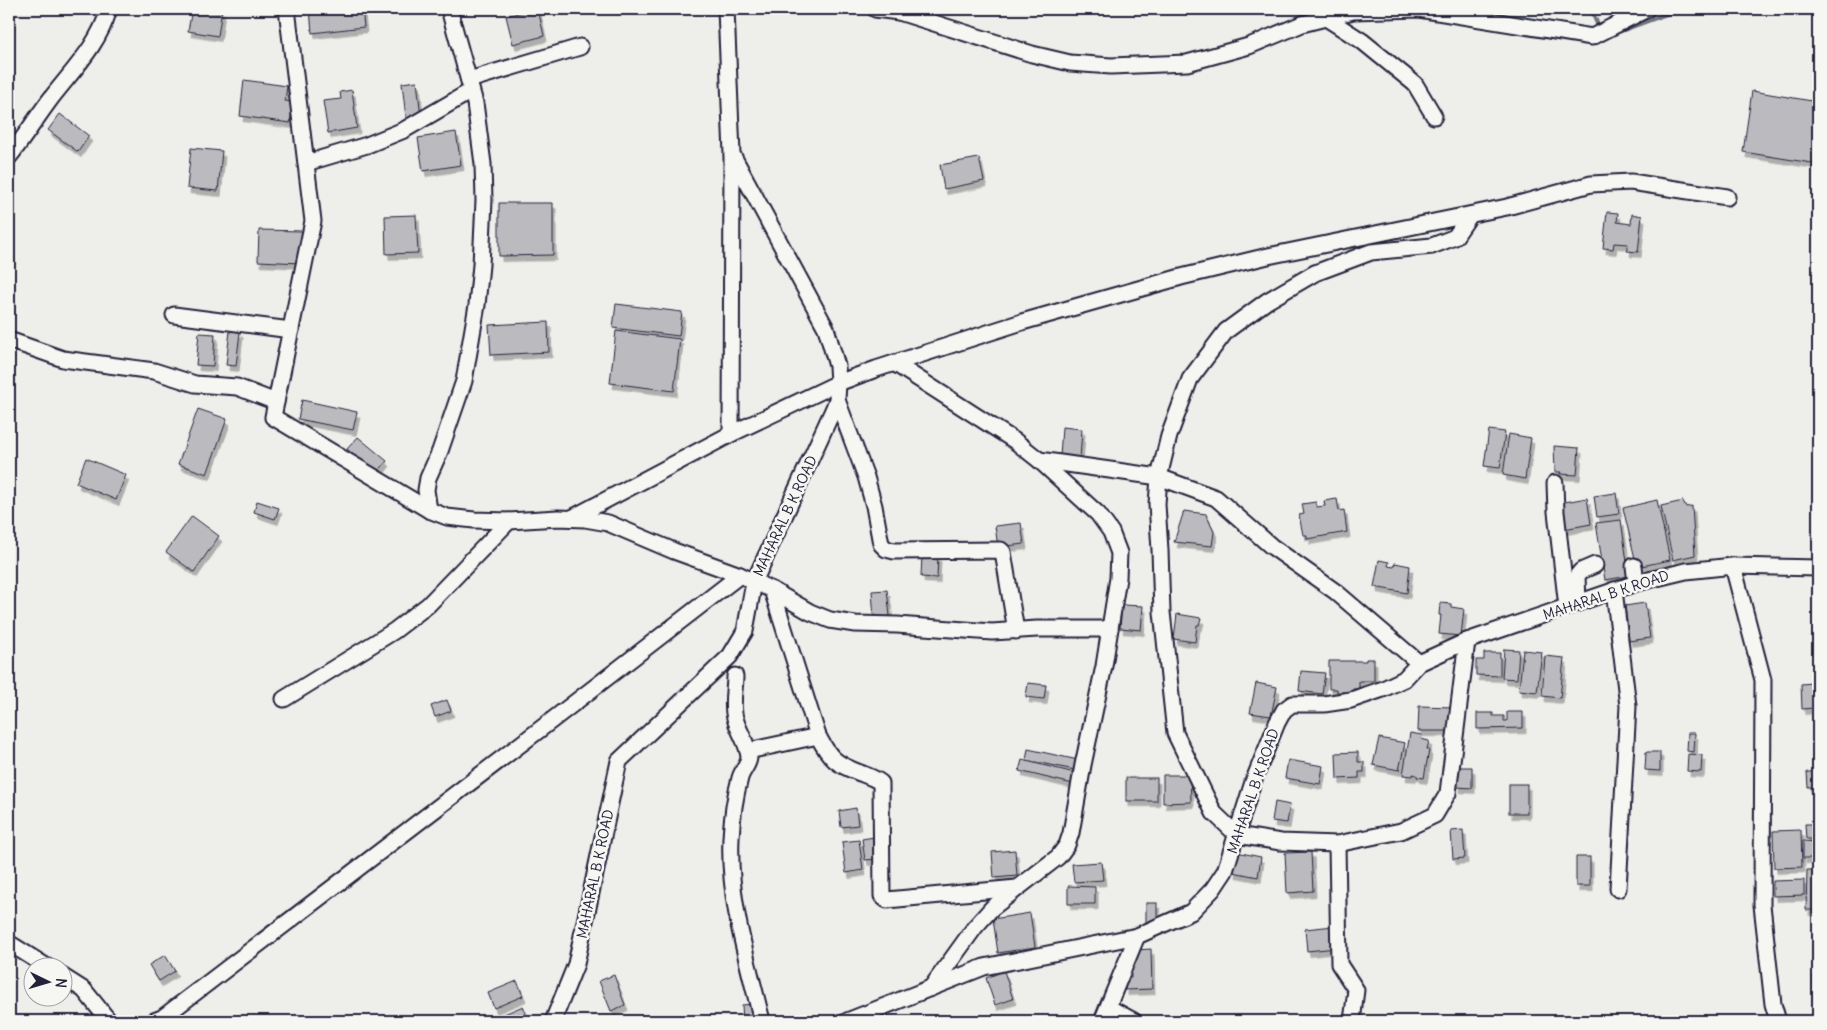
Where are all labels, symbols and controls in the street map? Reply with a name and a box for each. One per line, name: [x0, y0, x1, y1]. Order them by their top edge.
street label: MAHARAL B K ROAD: [749, 453, 821, 579]
street label: MAHARAL B K ROAD: [1541, 566, 1671, 624]
street label: MAHARAL B K ROAD: [1223, 726, 1283, 856]
street label: MAHARAL B K ROAD: [573, 808, 617, 940]
north arrow: [22, 958, 72, 1008]
text: N: [52, 978, 70, 989]

